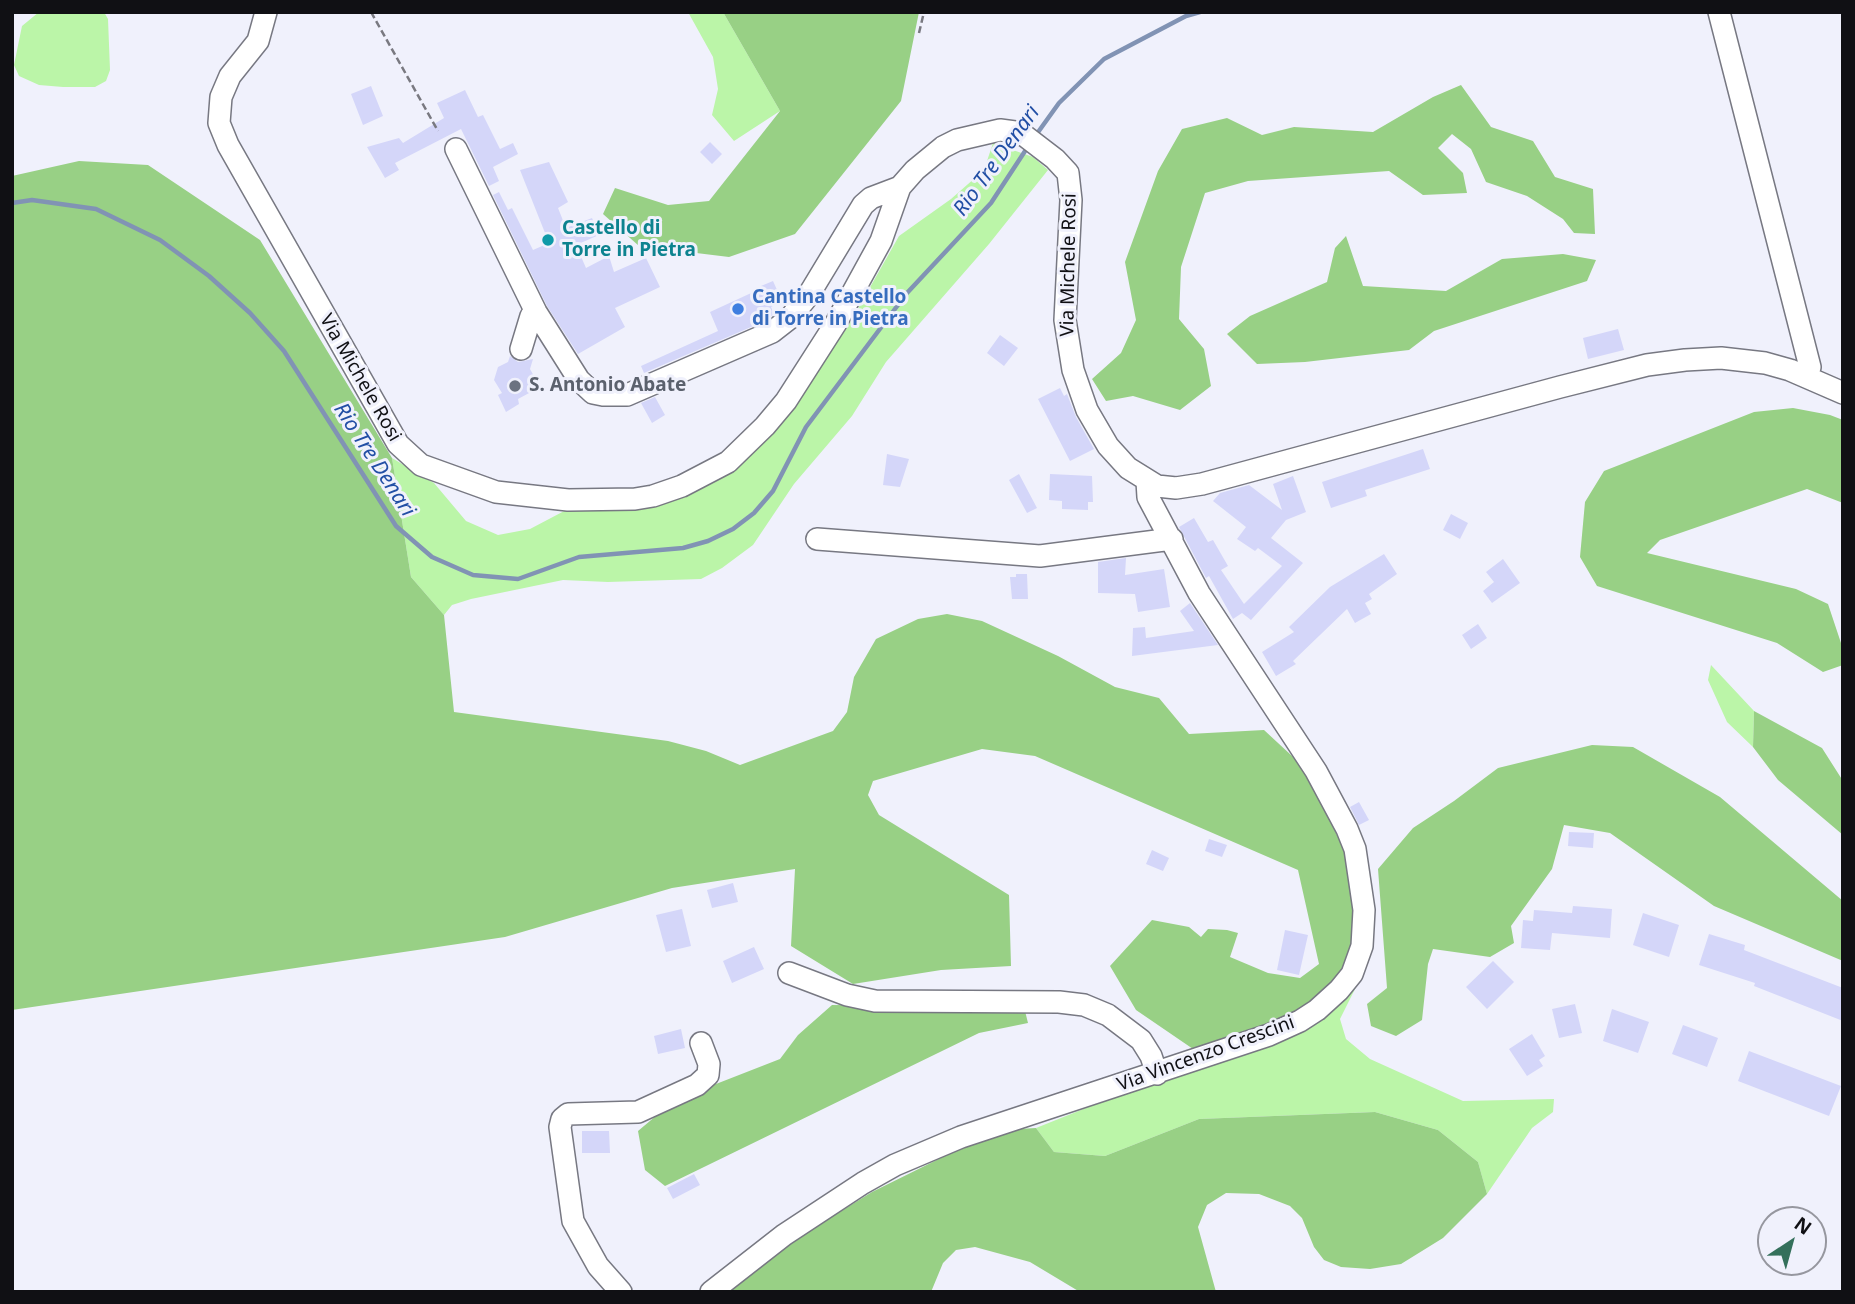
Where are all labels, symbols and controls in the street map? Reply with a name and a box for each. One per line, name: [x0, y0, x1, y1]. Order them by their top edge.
water label: Rio Tre Denari: [948, 101, 1046, 221]
street label: Via Michele Rosi: [1056, 193, 1082, 337]
place label: Castello di Torre in Pietra: [562, 218, 696, 262]
marker: Castello di Torre in Pietra: [540, 232, 556, 248]
place label: Cantina Castello di Torre in Pietra: [752, 287, 909, 331]
marker: Cantina Castello di Torre in Pietra: [730, 301, 746, 317]
street label: Via Michele Rosi: [314, 310, 406, 446]
place label: S. Antonio Abate: [529, 375, 686, 397]
marker: S. Antonio Abate: [507, 378, 523, 394]
water label: Rio Tre Denari: [328, 398, 420, 522]
street label: Via Vincenzo Crescini: [1114, 1011, 1298, 1097]
north arrow: [1757, 1206, 1827, 1276]
text: N: [1789, 1211, 1817, 1241]

